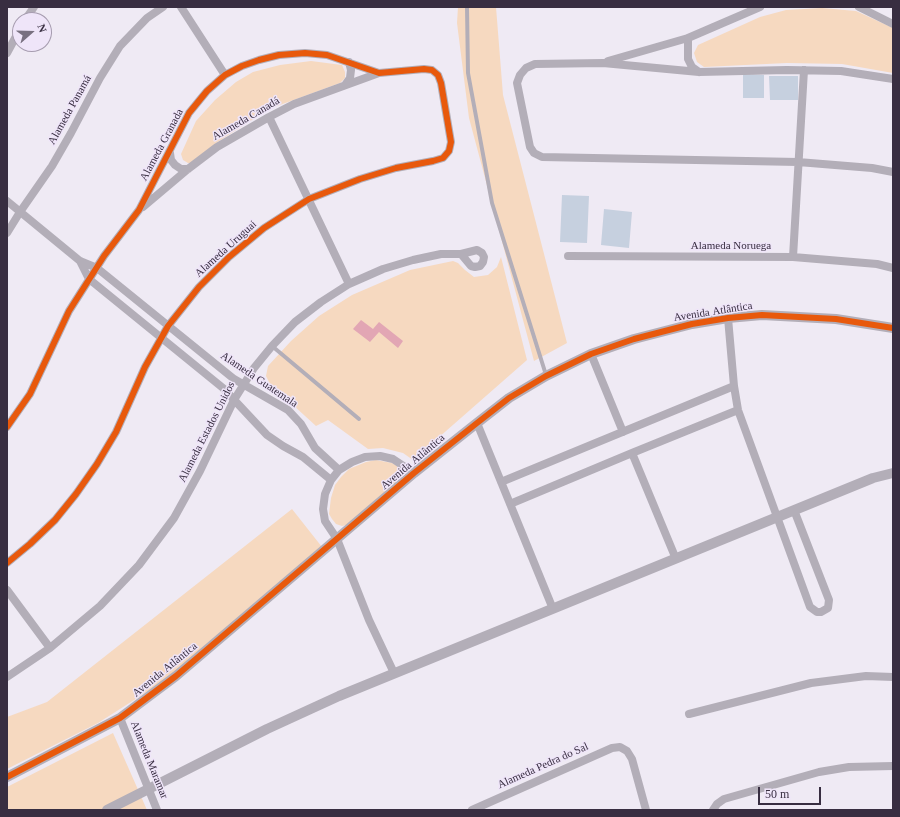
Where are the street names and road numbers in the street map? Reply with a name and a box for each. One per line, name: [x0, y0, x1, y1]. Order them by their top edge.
street label: Alameda Panamá: [45, 73, 95, 147]
street label: Alameda Canadá: [210, 94, 282, 144]
street label: Alameda Granada: [137, 107, 187, 183]
street label: Alameda Uruguai: [192, 218, 260, 280]
street label: Alameda Noruega: [691, 239, 771, 253]
street label: Avenida Atlântica: [673, 299, 753, 325]
street label: Alameda Guatemala: [218, 349, 300, 411]
street label: Alameda Estados Unidos: [176, 379, 238, 485]
street label: Avenida Atlântica: [378, 431, 448, 493]
street label: Avenida Atlântica: [130, 640, 200, 700]
street label: Alameda Maramar: [127, 719, 171, 801]
street label: Alameda Pedra do Sal: [496, 740, 590, 792]

